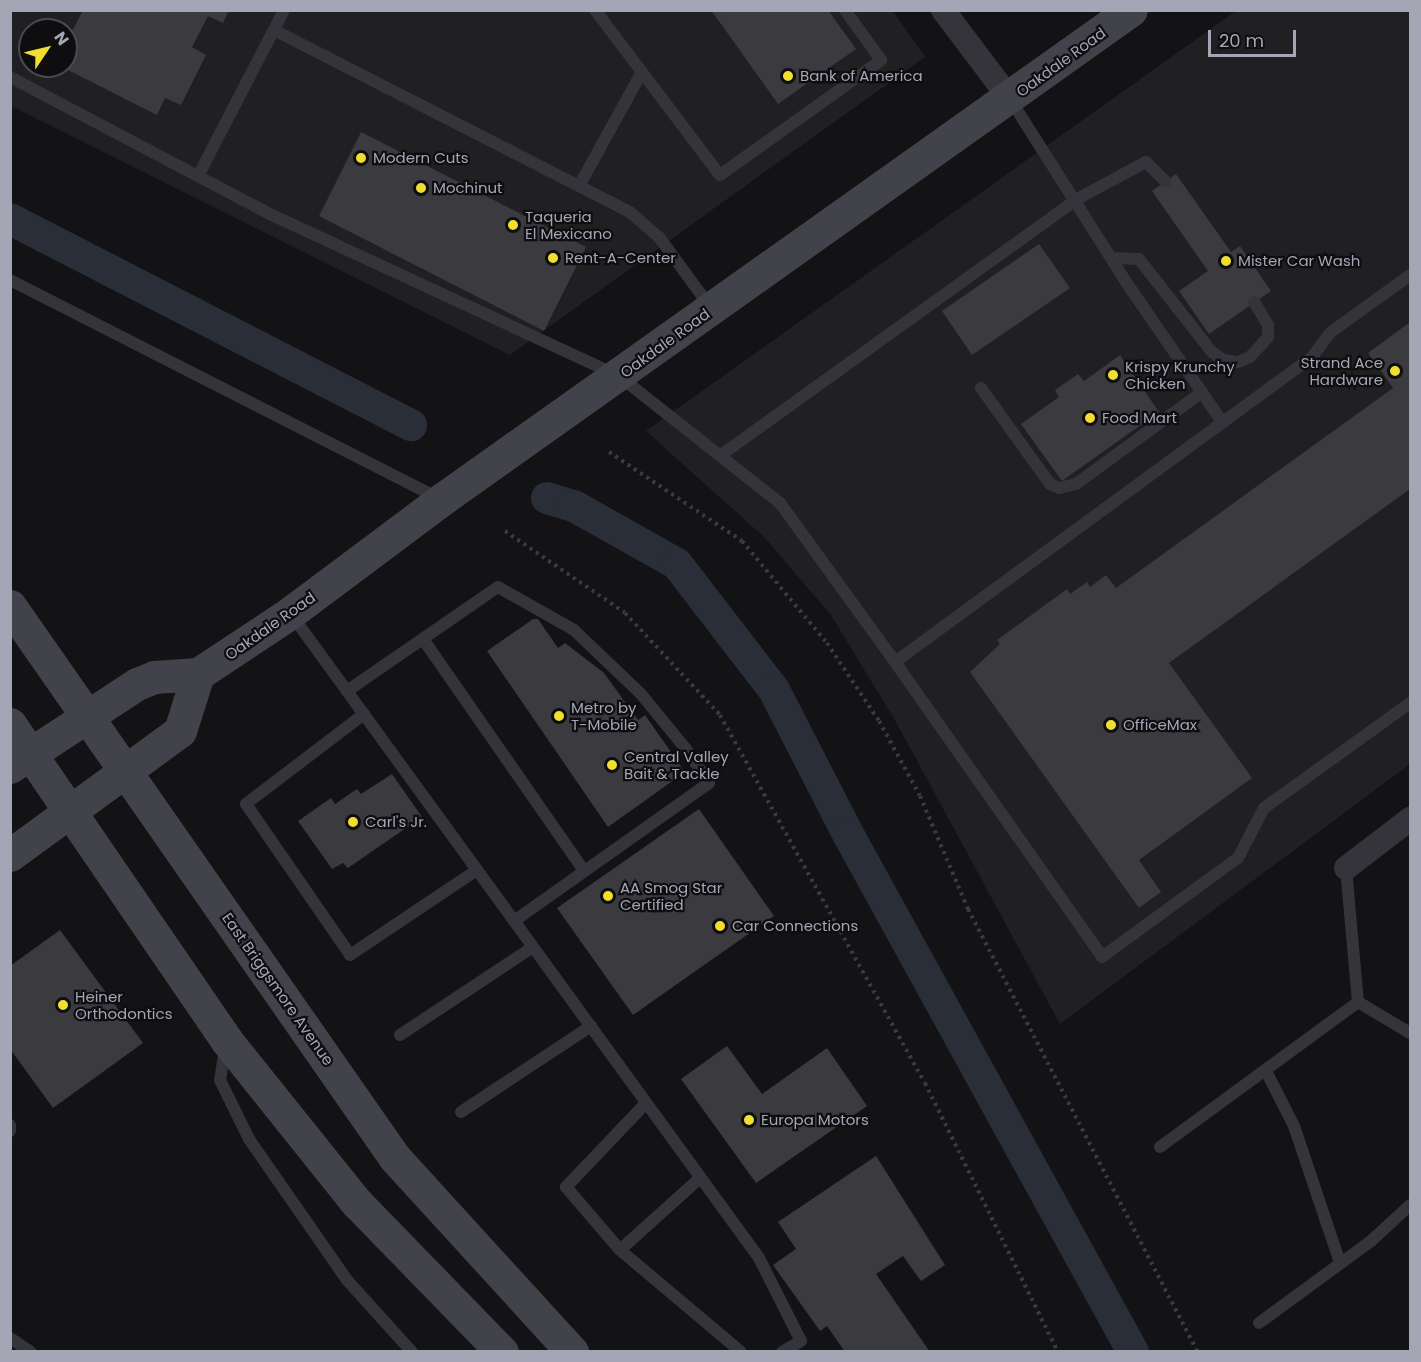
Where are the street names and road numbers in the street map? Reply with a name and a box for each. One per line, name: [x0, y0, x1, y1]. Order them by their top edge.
street label: Oakdale Road: [1013, 24, 1109, 100]
street label: Oakdale Road: [617, 305, 713, 381]
street label: Oakdale Road: [221, 588, 319, 664]
street label: East Briggsmore Avenue: [218, 909, 338, 1069]

